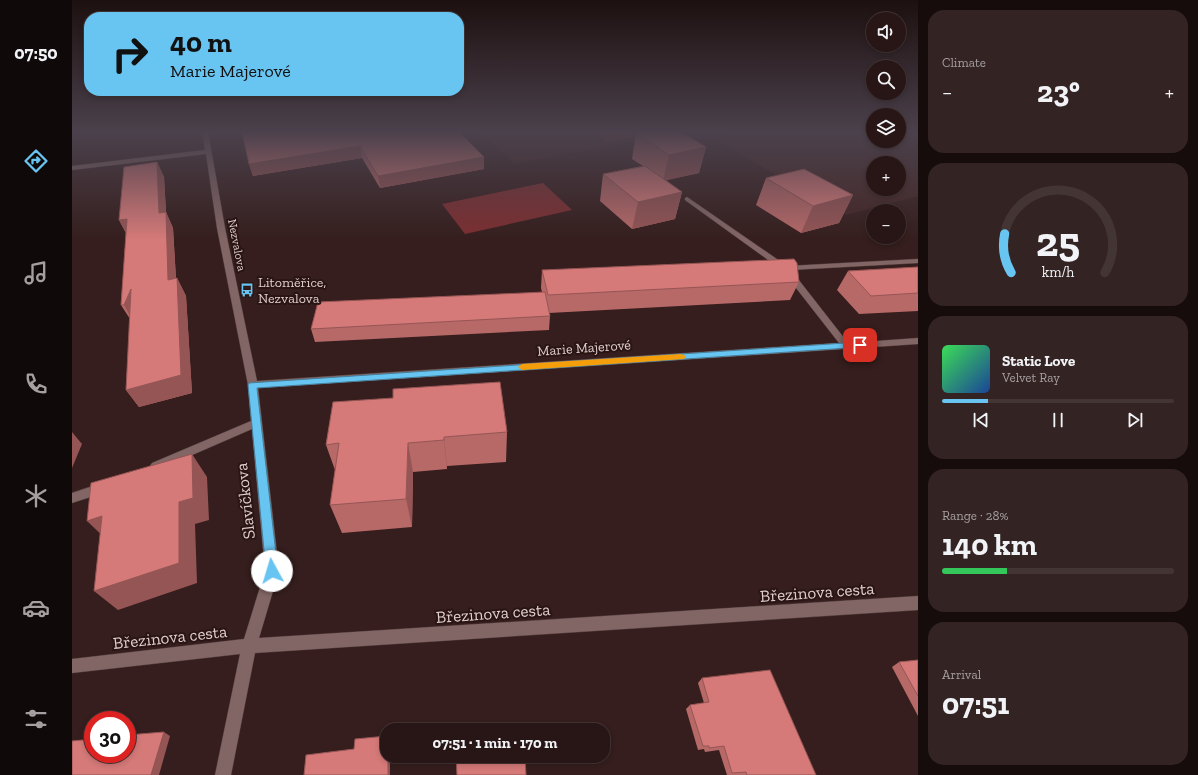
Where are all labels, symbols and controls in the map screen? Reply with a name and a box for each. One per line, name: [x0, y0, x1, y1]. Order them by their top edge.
map controls: [866, 12, 906, 244]
button: sound: [866, 12, 906, 52]
text: 40 m: [170, 26, 232, 59]
icon: right: [104, 28, 156, 80]
text: 07:50: [14, 42, 58, 64]
text: Climate: [942, 55, 986, 70]
text: Marie Majerové: [170, 60, 291, 82]
button: search: [866, 60, 906, 100]
text: 23°: [1037, 74, 1080, 110]
text: −: [942, 79, 952, 106]
text: +: [1165, 79, 1174, 106]
button: layers: [866, 108, 906, 148]
icon: directions: [22, 147, 50, 175]
button: +: [866, 156, 906, 196]
button: −: [866, 204, 906, 244]
text: 25: [1036, 216, 1080, 266]
street label: Nezvalova: [225, 218, 249, 272]
icon: music: [22, 259, 50, 287]
text: km/h: [1042, 263, 1074, 280]
place label: Litoměřice, Nezvalova: [258, 274, 326, 307]
bus stop icon: Litoměřice, Nezvalova: [239, 282, 255, 298]
pin: [843, 328, 877, 362]
icon: arrive: [849, 334, 871, 356]
street label: Marie Majerové: [537, 336, 632, 360]
text: Static Love: [1002, 352, 1075, 370]
icon: phone: [22, 370, 50, 398]
text: Velvet Ray: [1002, 370, 1060, 385]
icon: previous: [970, 409, 992, 431]
icon: pause: [1047, 409, 1069, 431]
icon: next: [1124, 409, 1146, 431]
street label: Slavíčkova: [231, 462, 259, 540]
icon: climate: [22, 482, 50, 510]
text: Range · 28%: [942, 508, 1008, 523]
text: 140 km: [942, 527, 1037, 563]
position arrow: [251, 550, 293, 592]
street label: Březinova cesta: [759, 578, 875, 606]
icon: car: [22, 594, 50, 622]
street label: Březinova cesta: [435, 599, 551, 627]
street label: Březinova cesta: [112, 621, 228, 653]
text: Arrival: [942, 667, 981, 682]
text: 07:51: [942, 686, 1009, 722]
icon: filters: [22, 705, 50, 733]
speed limit sign: 30: [84, 711, 136, 763]
text: 07:51 · 1 min · 170 m: [433, 734, 557, 752]

